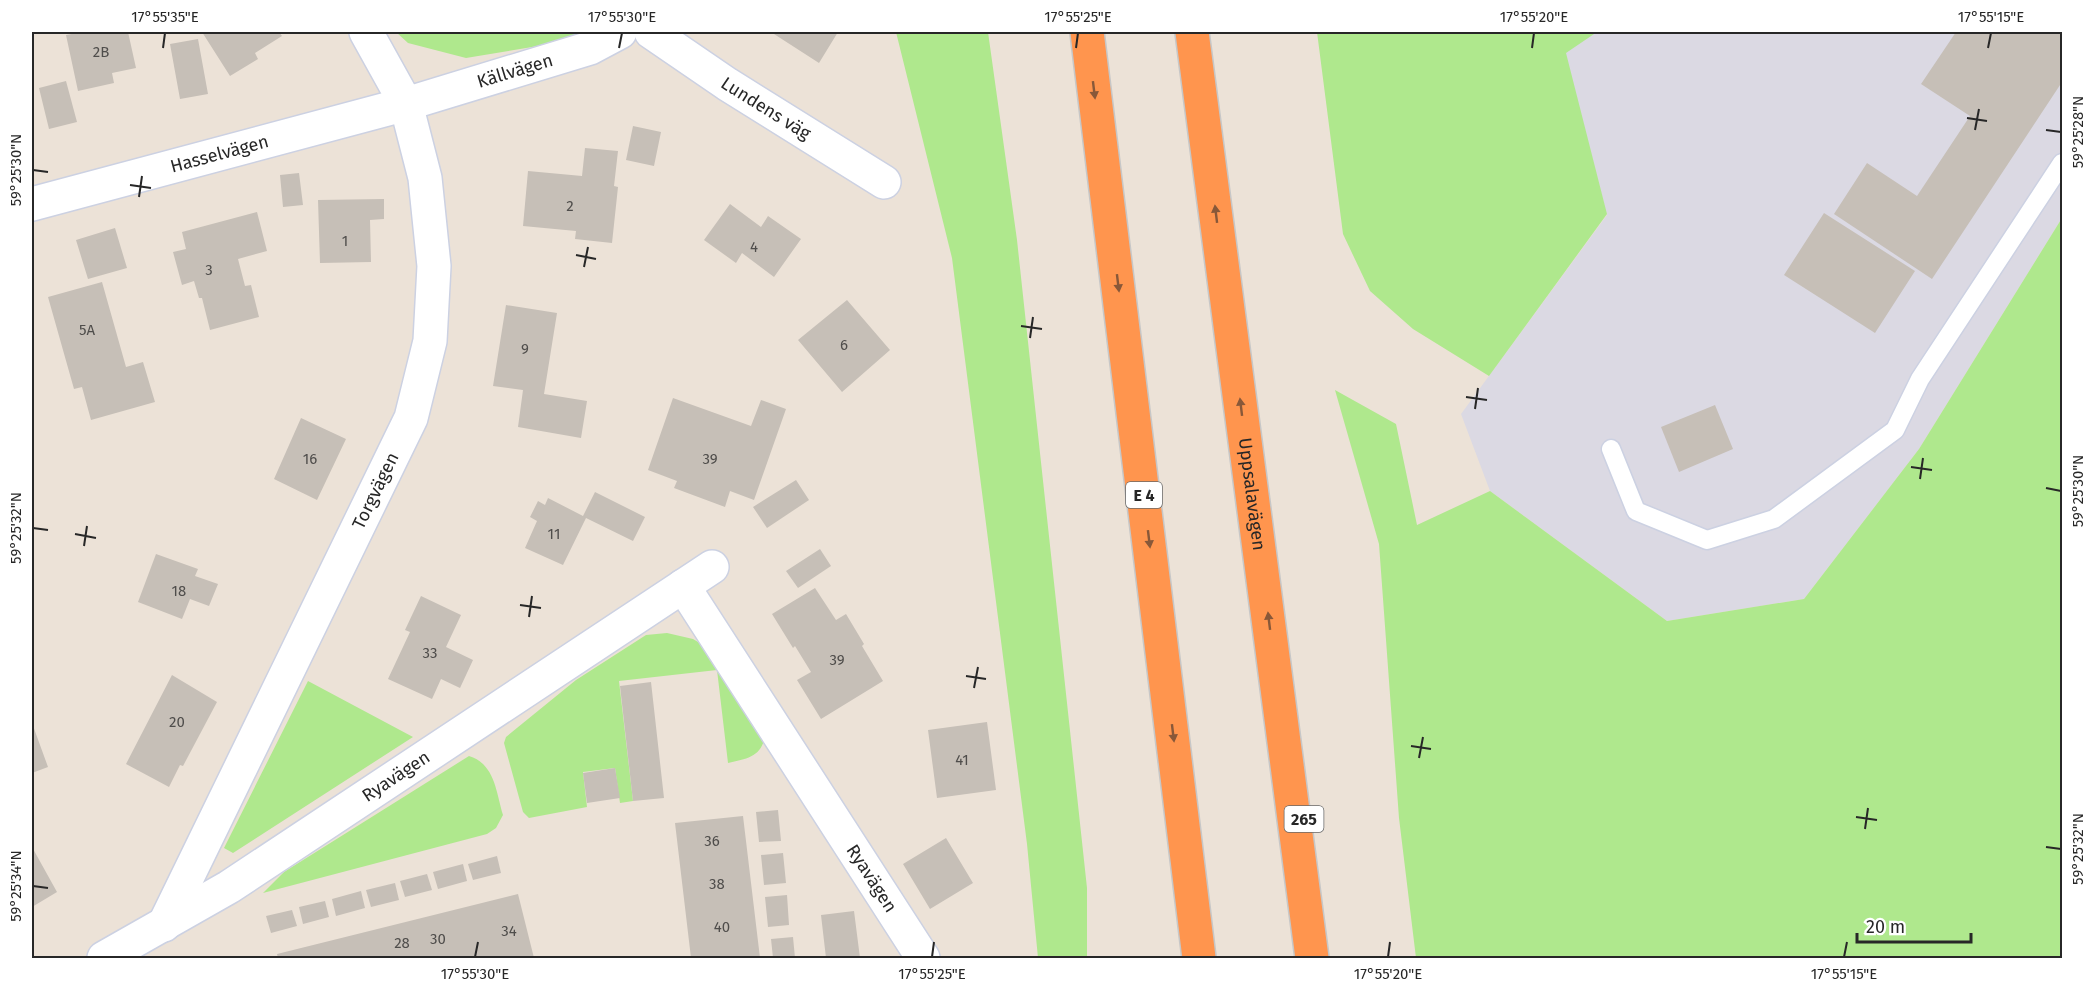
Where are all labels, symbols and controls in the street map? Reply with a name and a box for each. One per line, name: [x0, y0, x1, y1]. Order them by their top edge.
text: 17°55'35"E: [131, 8, 199, 26]
text: 17°55'30"E: [588, 8, 656, 26]
text: 17°55'25"E: [1044, 8, 1112, 26]
text: 17°55'20"E: [1500, 8, 1568, 26]
text: 17°55'15"E: [1958, 8, 2024, 26]
house number: 2B: [93, 43, 109, 61]
street label: Källvägen: [474, 49, 556, 93]
street label: Lundens väg: [717, 72, 815, 145]
one-way arrow: [1090, 80, 1099, 99]
text: 59°25'28"N: [2069, 96, 2087, 168]
street label: Hasselvägen: [168, 130, 271, 178]
text: 59°25'30"N: [7, 134, 25, 206]
house number: 2: [566, 197, 574, 215]
one-way arrow: [1211, 204, 1221, 223]
house number: 1: [342, 232, 348, 250]
house number: 4: [750, 238, 758, 256]
house number: 3: [205, 261, 213, 279]
one-way arrow: [1113, 274, 1123, 293]
house number: 5A: [79, 321, 95, 339]
house number: 6: [840, 336, 848, 354]
house number: 9: [521, 340, 529, 358]
one-way arrow: [1237, 398, 1246, 417]
street label: Uppsalavägen: [1234, 436, 1270, 552]
street label: Torgvägen: [348, 449, 404, 533]
house number: 16: [303, 450, 317, 468]
house number: 39: [702, 450, 718, 468]
text: 59°25'30"N: [2069, 455, 2087, 527]
road number: E 4: [1126, 482, 1162, 508]
text: 59°25'32"N: [7, 492, 25, 564]
house number: 11: [548, 525, 560, 543]
one-way arrow: [1145, 530, 1154, 549]
house number: 18: [172, 582, 186, 600]
one-way arrow: [1265, 612, 1274, 631]
house number: 33: [423, 644, 437, 662]
house number: 39: [829, 651, 845, 669]
house number: 20: [169, 713, 185, 731]
one-way arrow: [1168, 723, 1178, 742]
street label: Ryavägen: [358, 746, 434, 807]
house number: 41: [955, 751, 969, 769]
road number: 265: [1284, 806, 1324, 832]
text: 59°25'32"N: [2069, 813, 2087, 885]
house number: 36: [704, 832, 720, 850]
street label: Ryavägen: [842, 840, 902, 917]
text: 59°25'34"N: [7, 850, 25, 922]
house number: 38: [709, 875, 725, 893]
scale bar: [1857, 906, 1971, 944]
text: 20 m: [1866, 916, 1905, 938]
house number: 40: [714, 918, 730, 936]
house number: 34: [501, 922, 517, 940]
house number: 30: [430, 930, 446, 948]
house number: 28: [394, 934, 410, 952]
text: 17°55'30"E: [441, 965, 509, 983]
text: 17°55'25"E: [898, 965, 966, 983]
text: 17°55'20"E: [1354, 965, 1422, 983]
text: 17°55'15"E: [1811, 965, 1877, 983]

